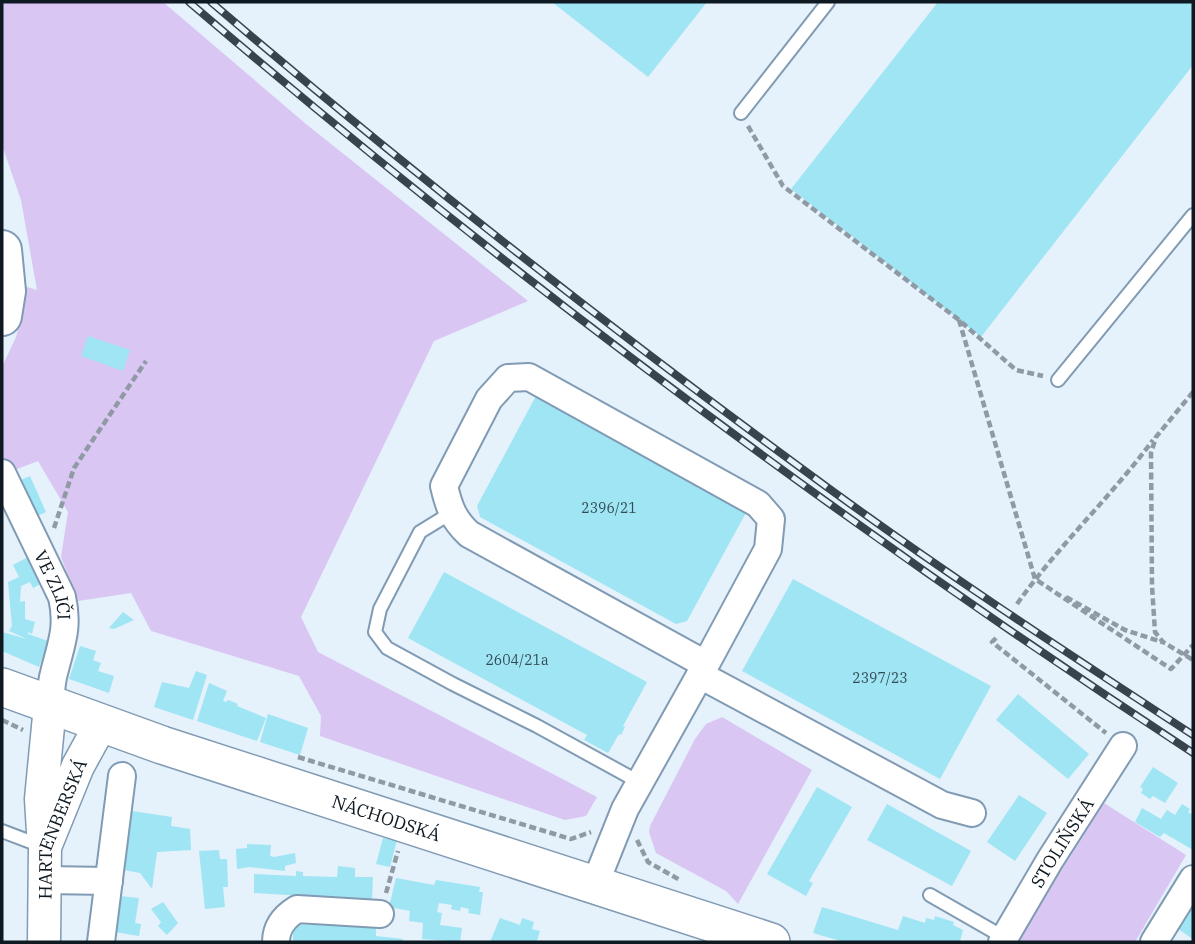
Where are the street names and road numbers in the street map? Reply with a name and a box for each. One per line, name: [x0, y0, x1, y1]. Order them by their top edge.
street label: VE ZLIČI: [30, 546, 77, 620]
street label: HARTENBERSKÁ: [33, 754, 92, 900]
street label: NÁCHODSKÁ: [329, 789, 444, 846]
street label: STOLIŇSKÁ: [1025, 793, 1099, 891]

